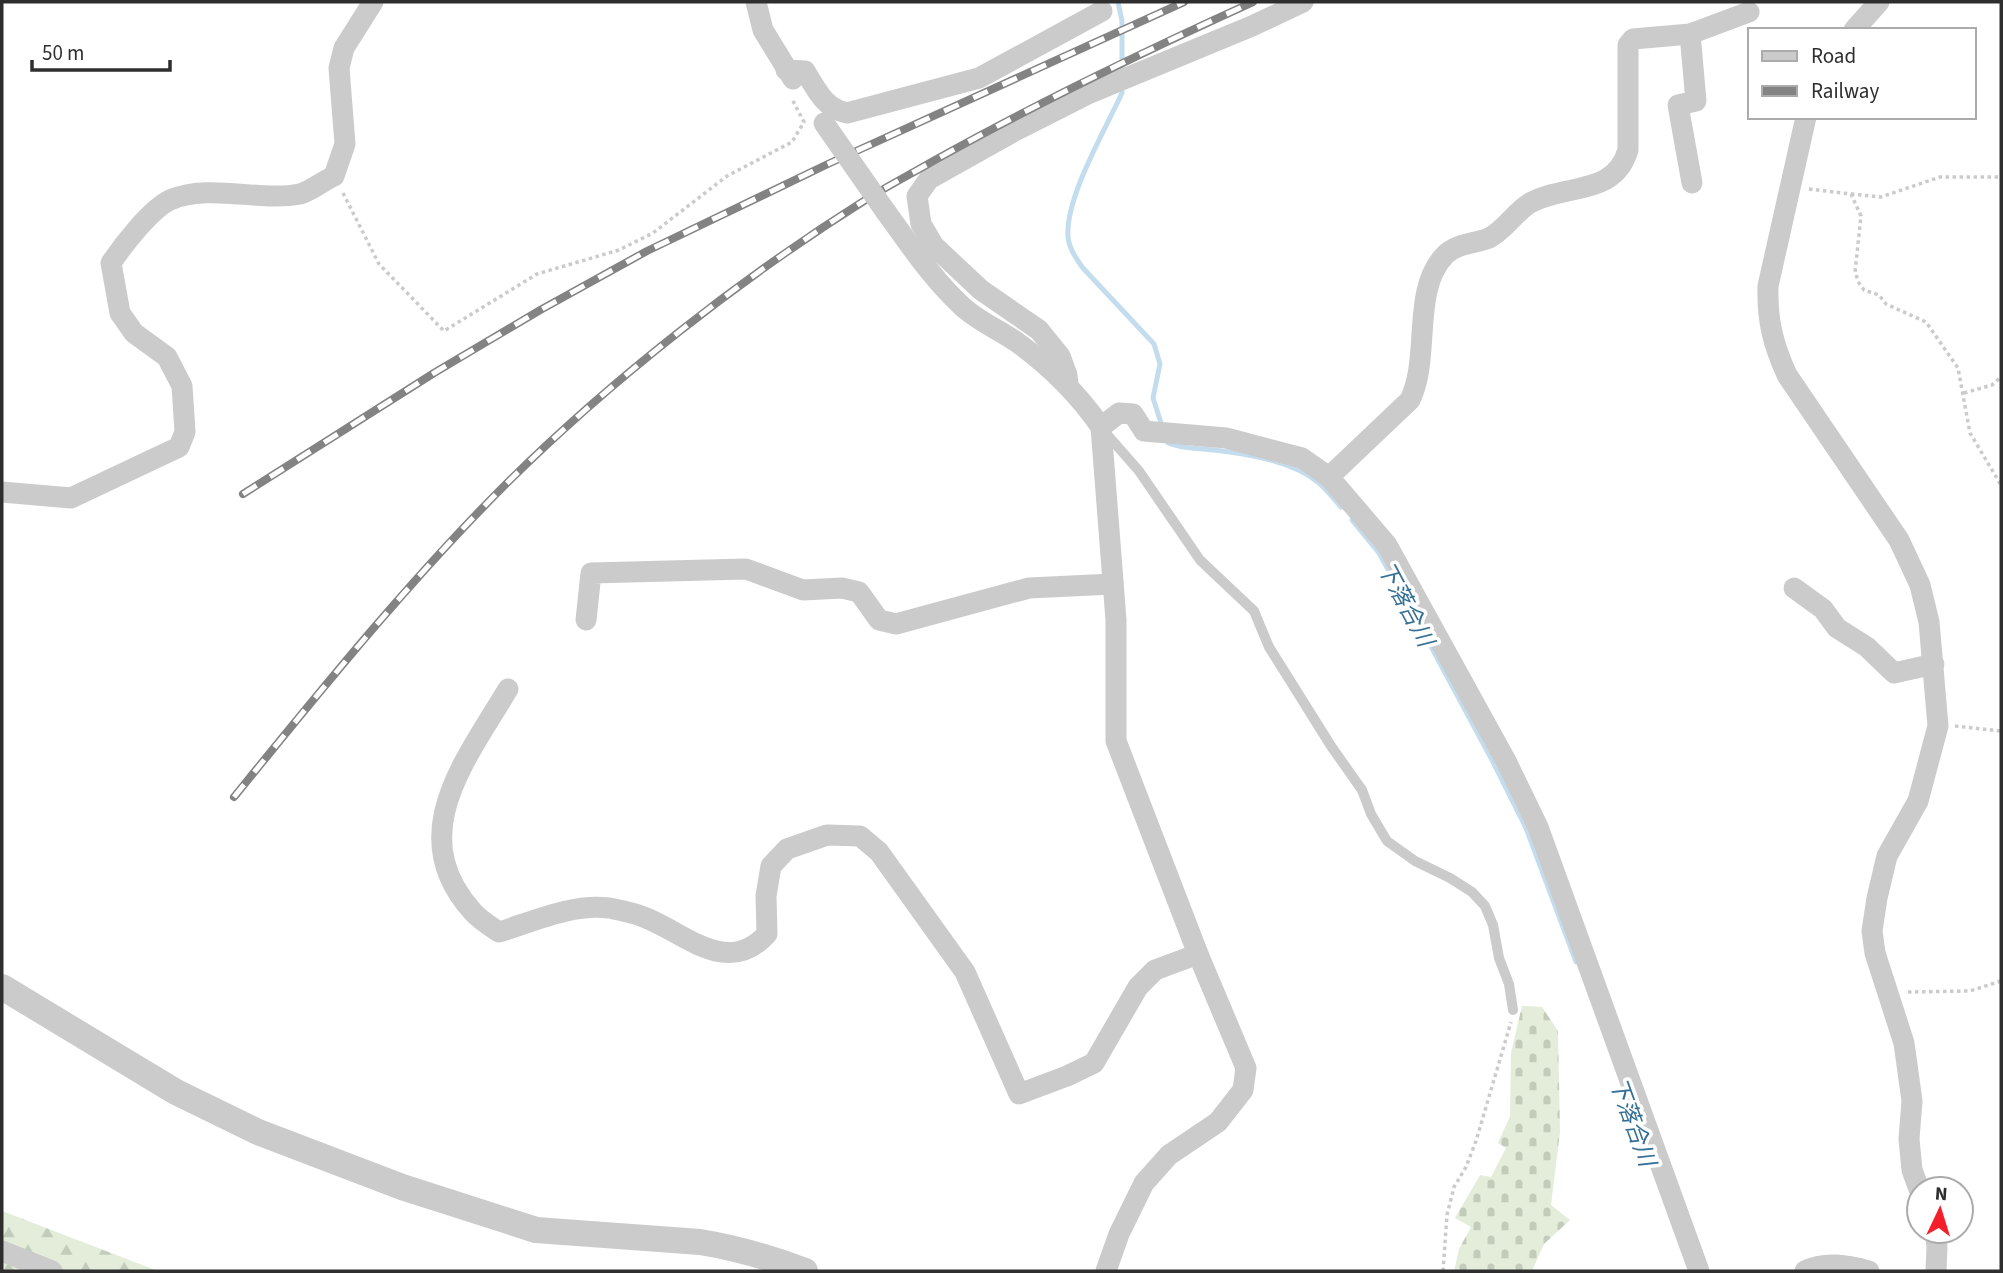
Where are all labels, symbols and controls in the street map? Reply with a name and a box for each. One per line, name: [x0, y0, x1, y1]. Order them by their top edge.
scale bar: [32, 28, 170, 72]
legend: [1748, 28, 1975, 119]
text: 50 m: [42, 38, 84, 68]
text: Road: [1811, 41, 1856, 71]
text: Railway: [1811, 76, 1879, 106]
water label: 下落合川: [1369, 556, 1443, 655]
water label: 下落合川: [1601, 1073, 1665, 1174]
north arrow: [1905, 1175, 1975, 1245]
text: N: [1934, 1181, 1948, 1208]

